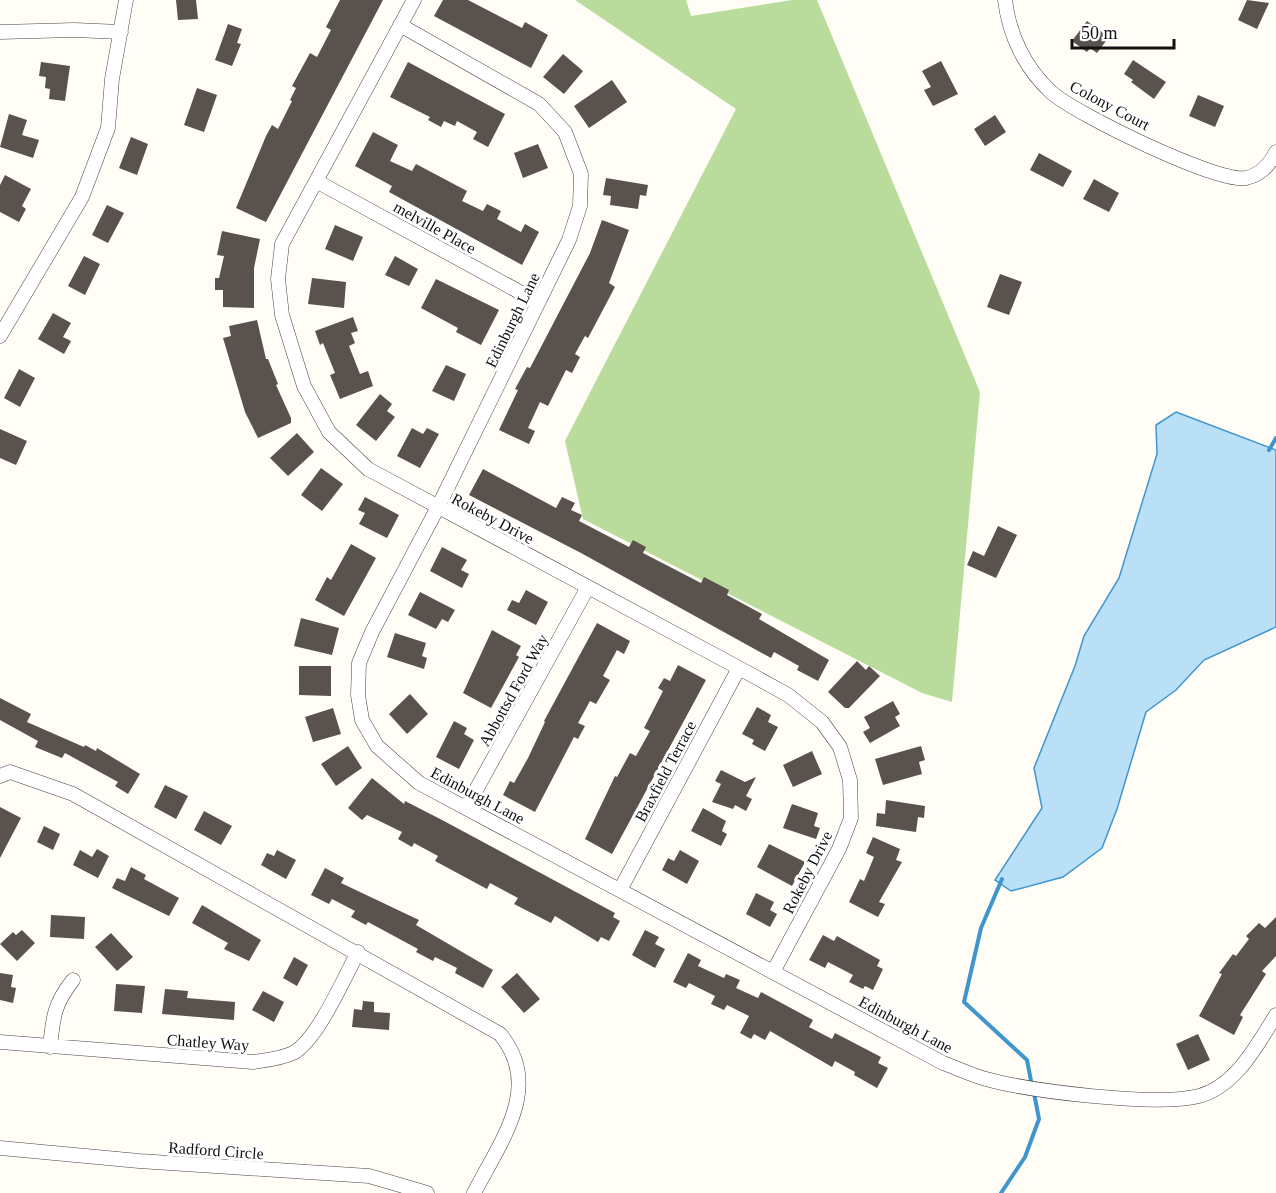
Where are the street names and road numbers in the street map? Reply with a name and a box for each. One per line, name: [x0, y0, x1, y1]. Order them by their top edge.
street label: Colony Court: [1067, 77, 1153, 135]
street label: melville Place: [391, 198, 479, 257]
street label: Edinburgh Lane: [482, 270, 544, 371]
street label: Rokeby Drive: [448, 490, 537, 548]
street label: Abbottsd Ford Way: [476, 631, 552, 750]
street label: Braxfield Terrace: [632, 718, 699, 825]
street label: Edinburgh Lane: [428, 764, 527, 828]
street label: Rokeby Drive: [779, 828, 836, 917]
street label: Edinburgh Lane: [856, 993, 955, 1057]
street label: Chatley Way: [166, 1031, 250, 1055]
street label: Radford Circle: [168, 1139, 264, 1162]

